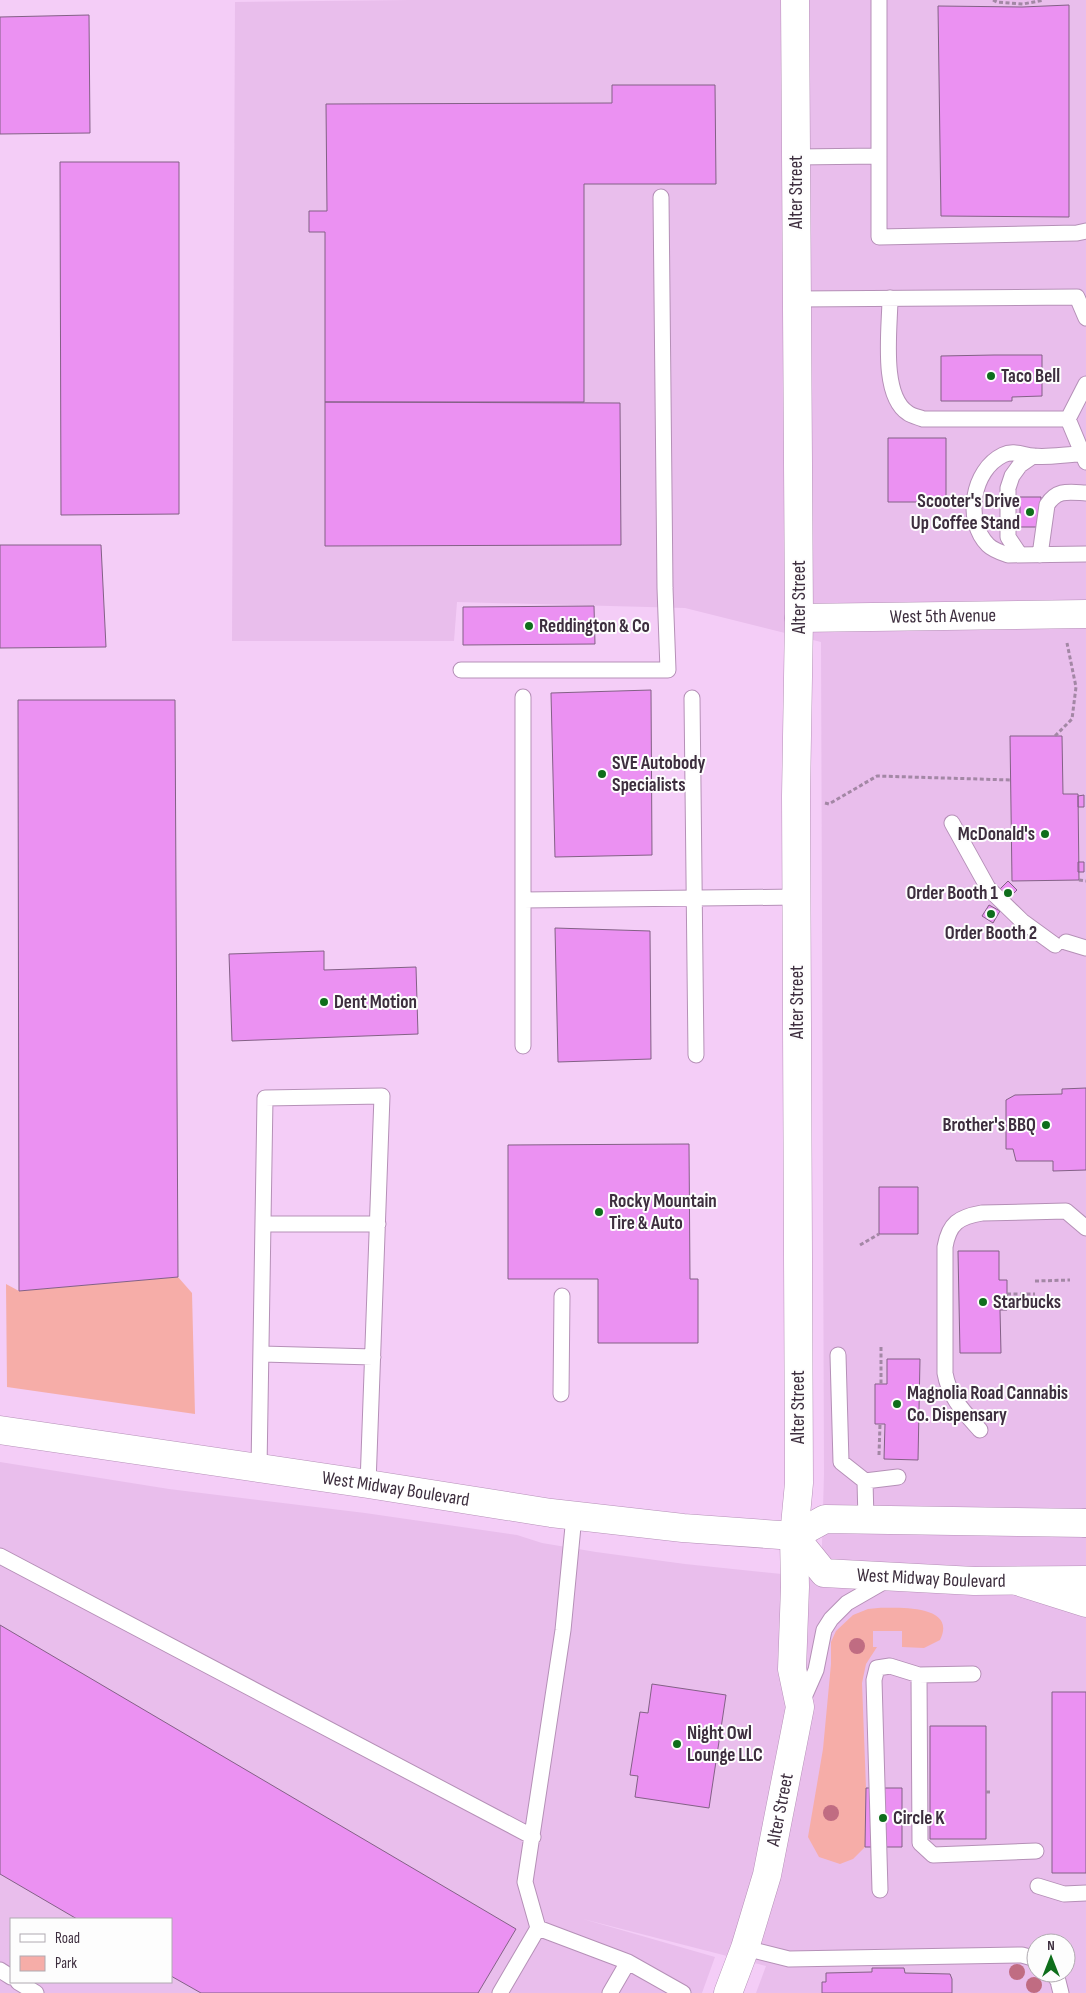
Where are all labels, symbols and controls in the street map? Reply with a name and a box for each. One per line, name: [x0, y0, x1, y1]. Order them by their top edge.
street label: Alter Street: [785, 155, 808, 230]
place label: Taco Bell: [1001, 365, 1060, 388]
marker: Taco Bell: [985, 370, 997, 382]
place label: Scooter's Drive Up Coffee Stand: [911, 490, 1020, 535]
marker: Scooter's Drive Up Coffee Stand: [1024, 506, 1036, 518]
street label: Alter Street: [788, 560, 811, 635]
street label: West 5th Avenue: [890, 604, 996, 628]
place label: Reddington & Co: [539, 615, 650, 638]
marker: Reddington & Co: [523, 620, 535, 632]
place label: SVE Autobody Specialists: [612, 752, 706, 797]
marker: SVE Autobody Specialists: [596, 768, 608, 780]
place label: McDonald's: [958, 823, 1035, 846]
marker: McDonald's: [1039, 828, 1051, 840]
place label: Order Booth 1: [906, 882, 999, 905]
marker: Order Booth 1: [1002, 887, 1014, 899]
marker: Order Booth 2: [985, 908, 997, 920]
place label: Order Booth 2: [945, 922, 1037, 945]
street label: Alter Street: [786, 965, 809, 1040]
place label: Dent Motion: [334, 991, 417, 1014]
marker: Dent Motion: [318, 996, 330, 1008]
place label: Brother's BBQ: [942, 1114, 1036, 1137]
marker: Brother's BBQ: [1040, 1119, 1052, 1131]
place label: Rocky Mountain Tire & Auto: [609, 1190, 717, 1235]
marker: Rocky Mountain Tire & Auto: [593, 1206, 605, 1218]
place label: Starbucks: [993, 1291, 1061, 1314]
marker: Starbucks: [977, 1296, 989, 1308]
street label: Alter Street: [787, 1370, 810, 1445]
place label: Magnolia Road Cannabis Co. Dispensary: [907, 1382, 1068, 1427]
marker: Magnolia Road Cannabis Co. Dispensary: [891, 1398, 903, 1410]
street label: West Midway Boulevard: [320, 1466, 471, 1511]
street label: West Midway Boulevard: [856, 1563, 1006, 1593]
place label: Night Owl Lounge LLC: [687, 1722, 763, 1767]
marker: Night Owl Lounge LLC: [671, 1738, 683, 1750]
street label: Alter Street: [761, 1771, 798, 1849]
place label: Circle K: [893, 1807, 945, 1830]
marker: Circle K: [877, 1812, 889, 1824]
legend: [10, 1918, 172, 1983]
text: Road: [55, 1929, 80, 1948]
north arrow: [1026, 1933, 1076, 1983]
text: N: [1047, 1937, 1055, 1954]
text: Park: [55, 1954, 77, 1973]

